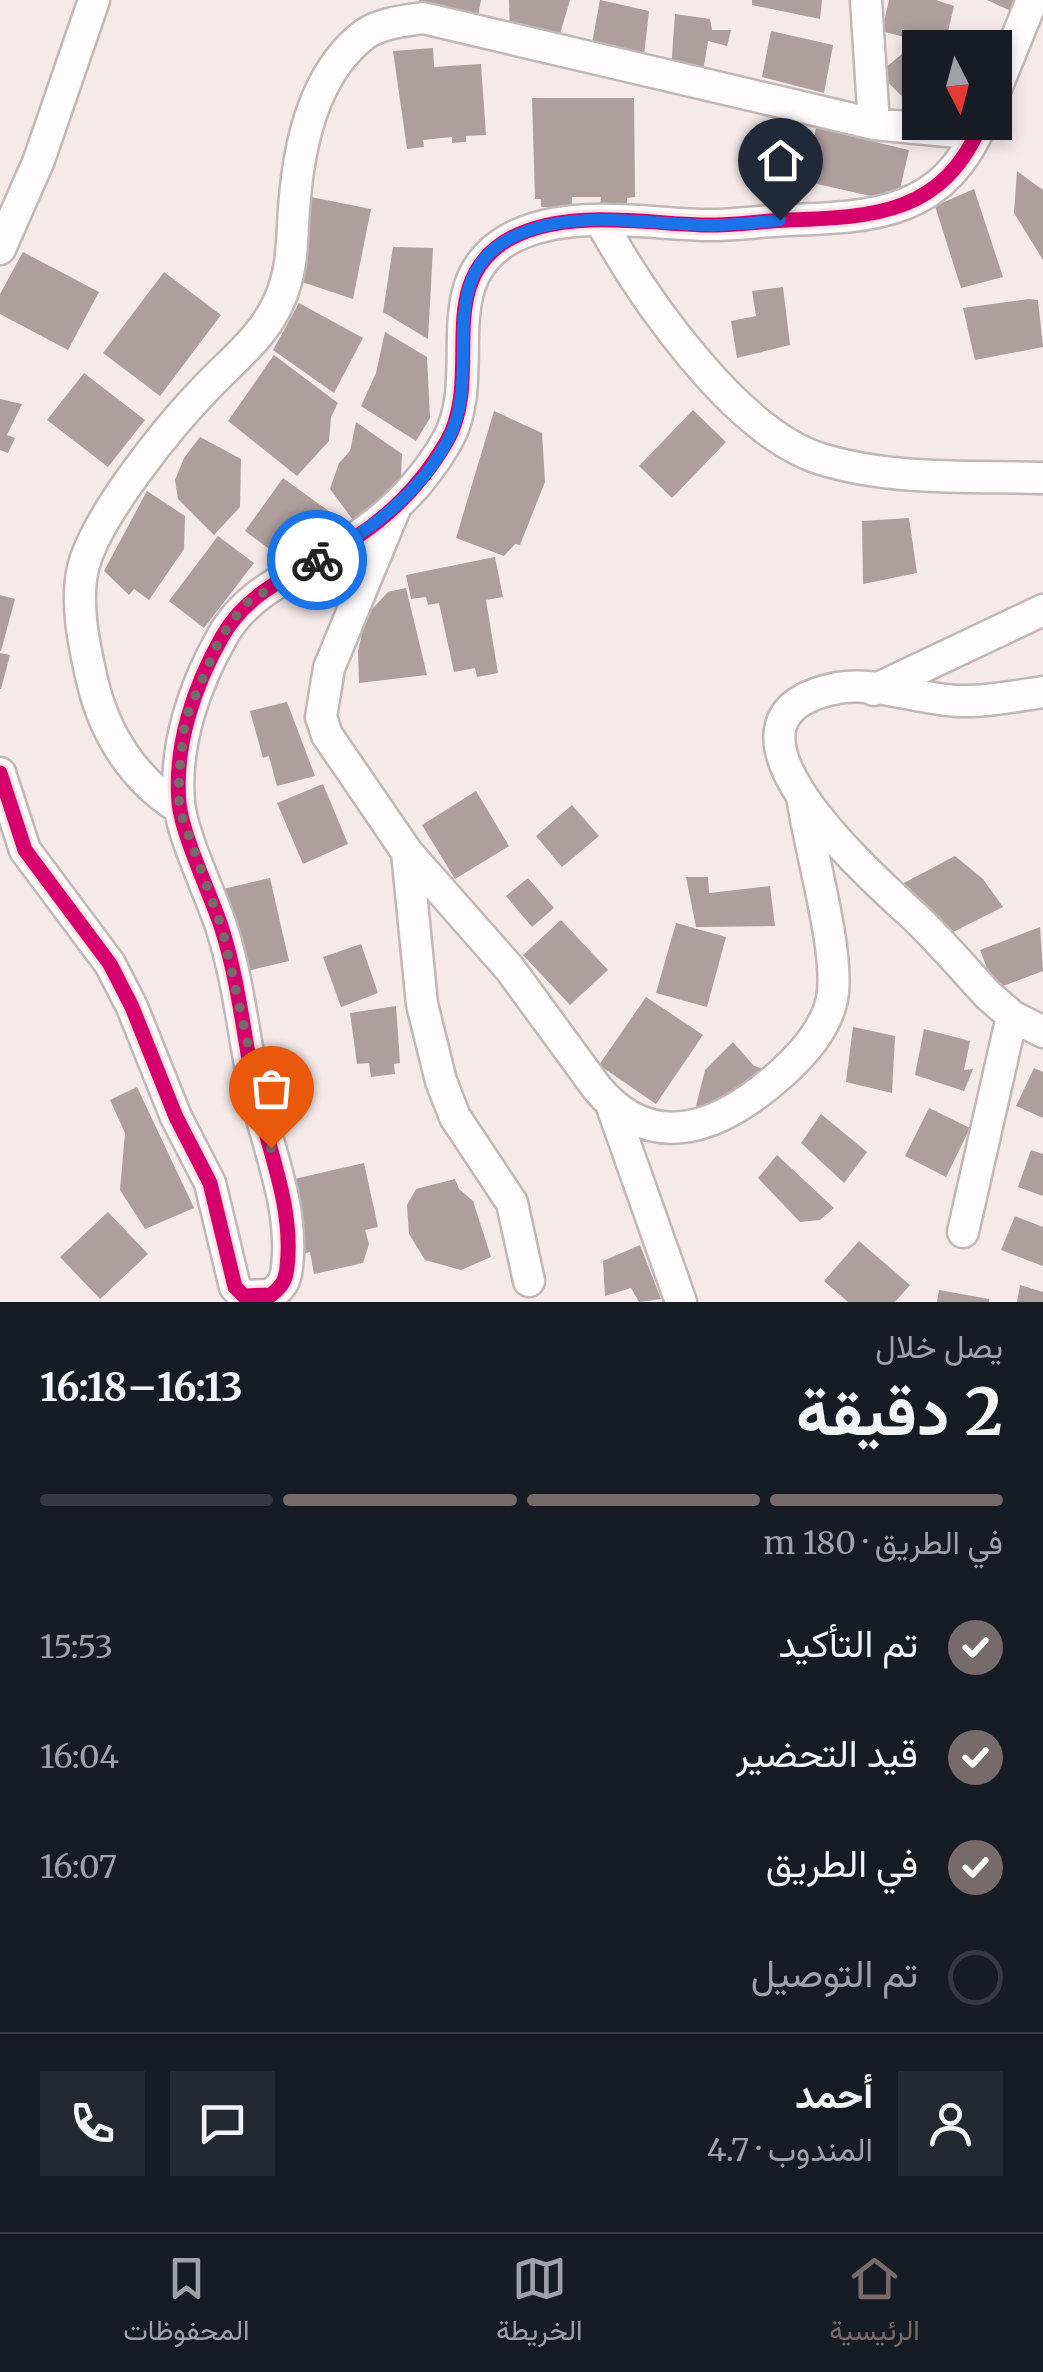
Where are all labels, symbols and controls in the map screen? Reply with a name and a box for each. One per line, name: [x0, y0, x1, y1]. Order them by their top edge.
north arrow: [902, 30, 1012, 140]
map controls: [902, 30, 1012, 140]
pin: [738, 118, 823, 221]
icon: home: [753, 133, 808, 188]
courier: [267, 510, 367, 610]
icon: bike: [290, 533, 345, 588]
pin: [229, 1046, 314, 1149]
icon: bag: [244, 1061, 299, 1116]
text: يصل خلال: [875, 1327, 1003, 1367]
text: 16:13–16:18: [40, 1364, 243, 1411]
text: 2 دقيقة: [796, 1371, 1003, 1453]
text: في الطريق · 180 m: [763, 1523, 1003, 1563]
text: تم التأكيد: [778, 1620, 918, 1667]
icon: check: [948, 1620, 1003, 1675]
text: 15:53: [40, 1627, 113, 1667]
text: قيد التحضير: [736, 1730, 918, 1777]
icon: check: [948, 1730, 1003, 1785]
text: 16:04: [40, 1737, 119, 1777]
text: في الطريق: [766, 1840, 918, 1887]
icon: check: [948, 1840, 1003, 1895]
text: 16:07: [40, 1847, 117, 1887]
text: تم التوصيل: [751, 1950, 918, 1997]
button: phone: [40, 2071, 145, 2176]
button: chat: [170, 2071, 275, 2176]
text: أحمد: [795, 2071, 873, 2118]
button: person: [898, 2071, 1003, 2176]
text: المندوب · 4.7: [707, 2130, 873, 2170]
tab: المحفوظات: [123, 2251, 249, 2355]
tab: الخريطة: [496, 2251, 583, 2355]
tab: الرئيسية: [829, 2251, 920, 2355]

